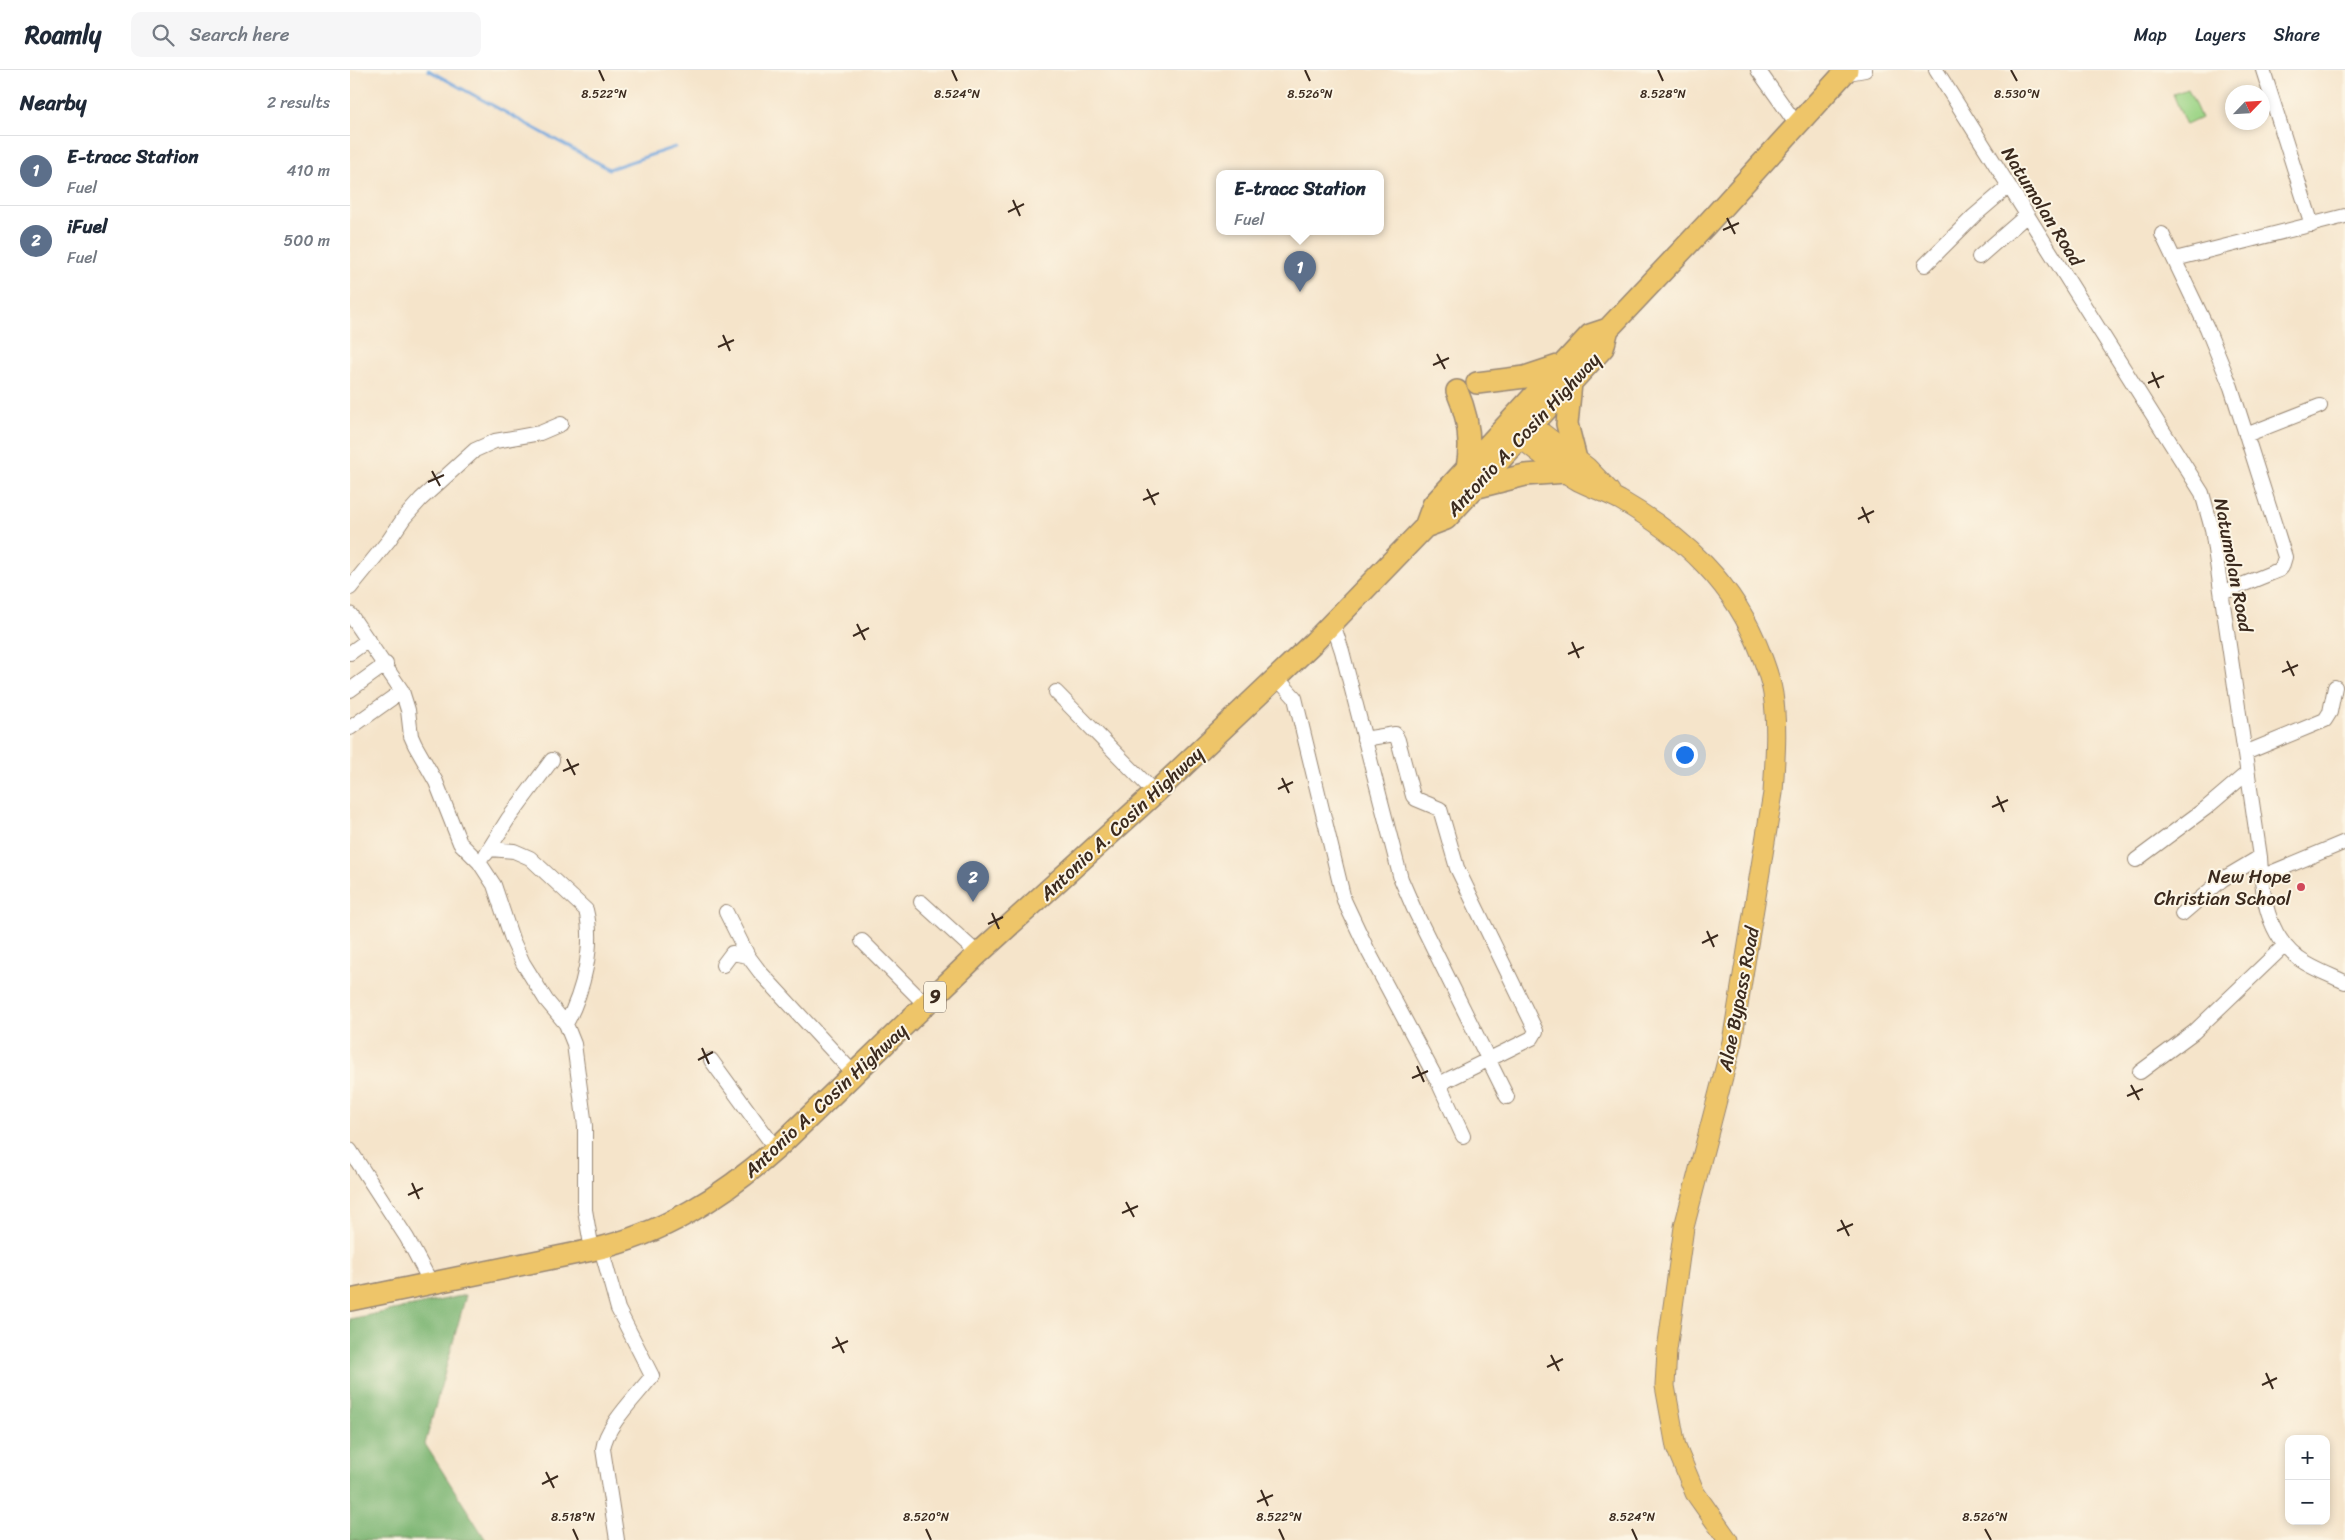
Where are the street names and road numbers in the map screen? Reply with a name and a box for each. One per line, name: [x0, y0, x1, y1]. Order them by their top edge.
street label: Natumolan Road: [1993, 140, 2093, 274]
street label: Antonio A. Cosin Highway: [1437, 344, 1609, 525]
street label: Natumolan Road: [2204, 495, 2263, 636]
street label: Antonio A. Cosin Highway: [1031, 738, 1211, 909]
street label: Alae Bypass Road: [1708, 922, 1769, 1075]
road number: 9: [924, 982, 946, 1012]
street label: Antonio A. Cosin Highway: [735, 1015, 915, 1186]

